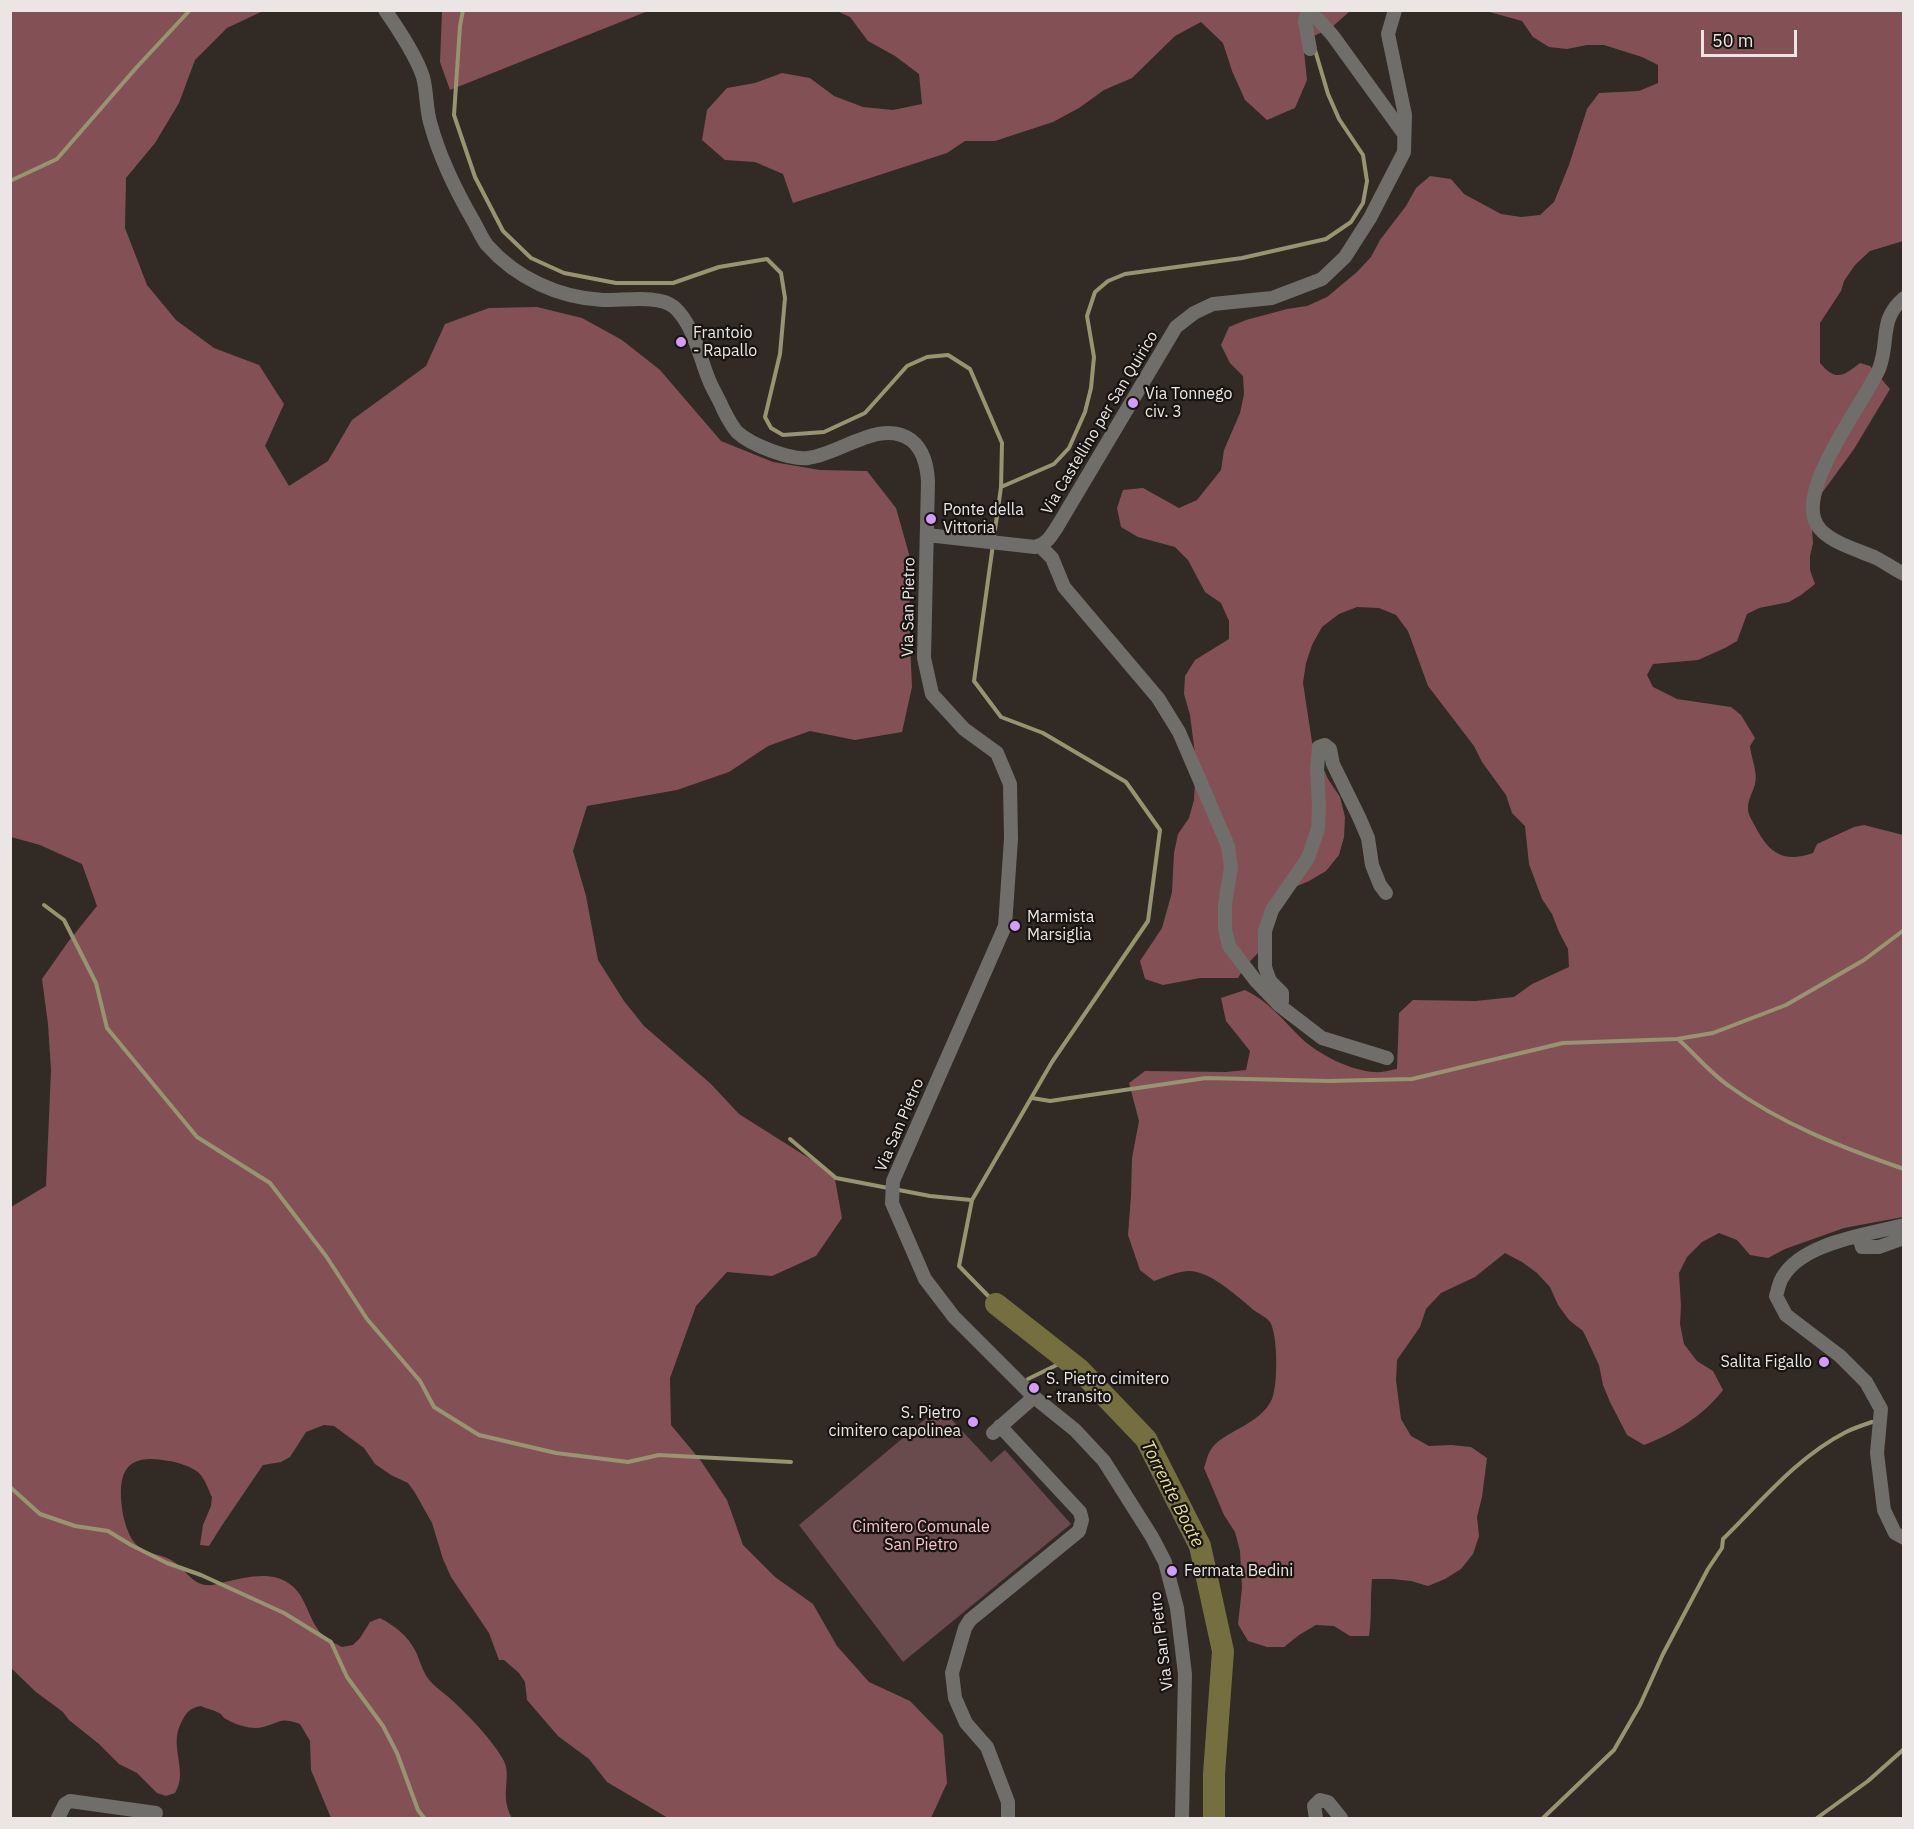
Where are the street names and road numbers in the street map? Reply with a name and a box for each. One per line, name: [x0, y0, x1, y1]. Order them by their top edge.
street label: Via Castellino per San Quirico: [1038, 328, 1162, 518]
street label: Via San Pietro: [899, 557, 919, 657]
street label: Via San Pietro: [872, 1075, 928, 1175]
street label: Via San Pietro: [1146, 1590, 1178, 1692]

